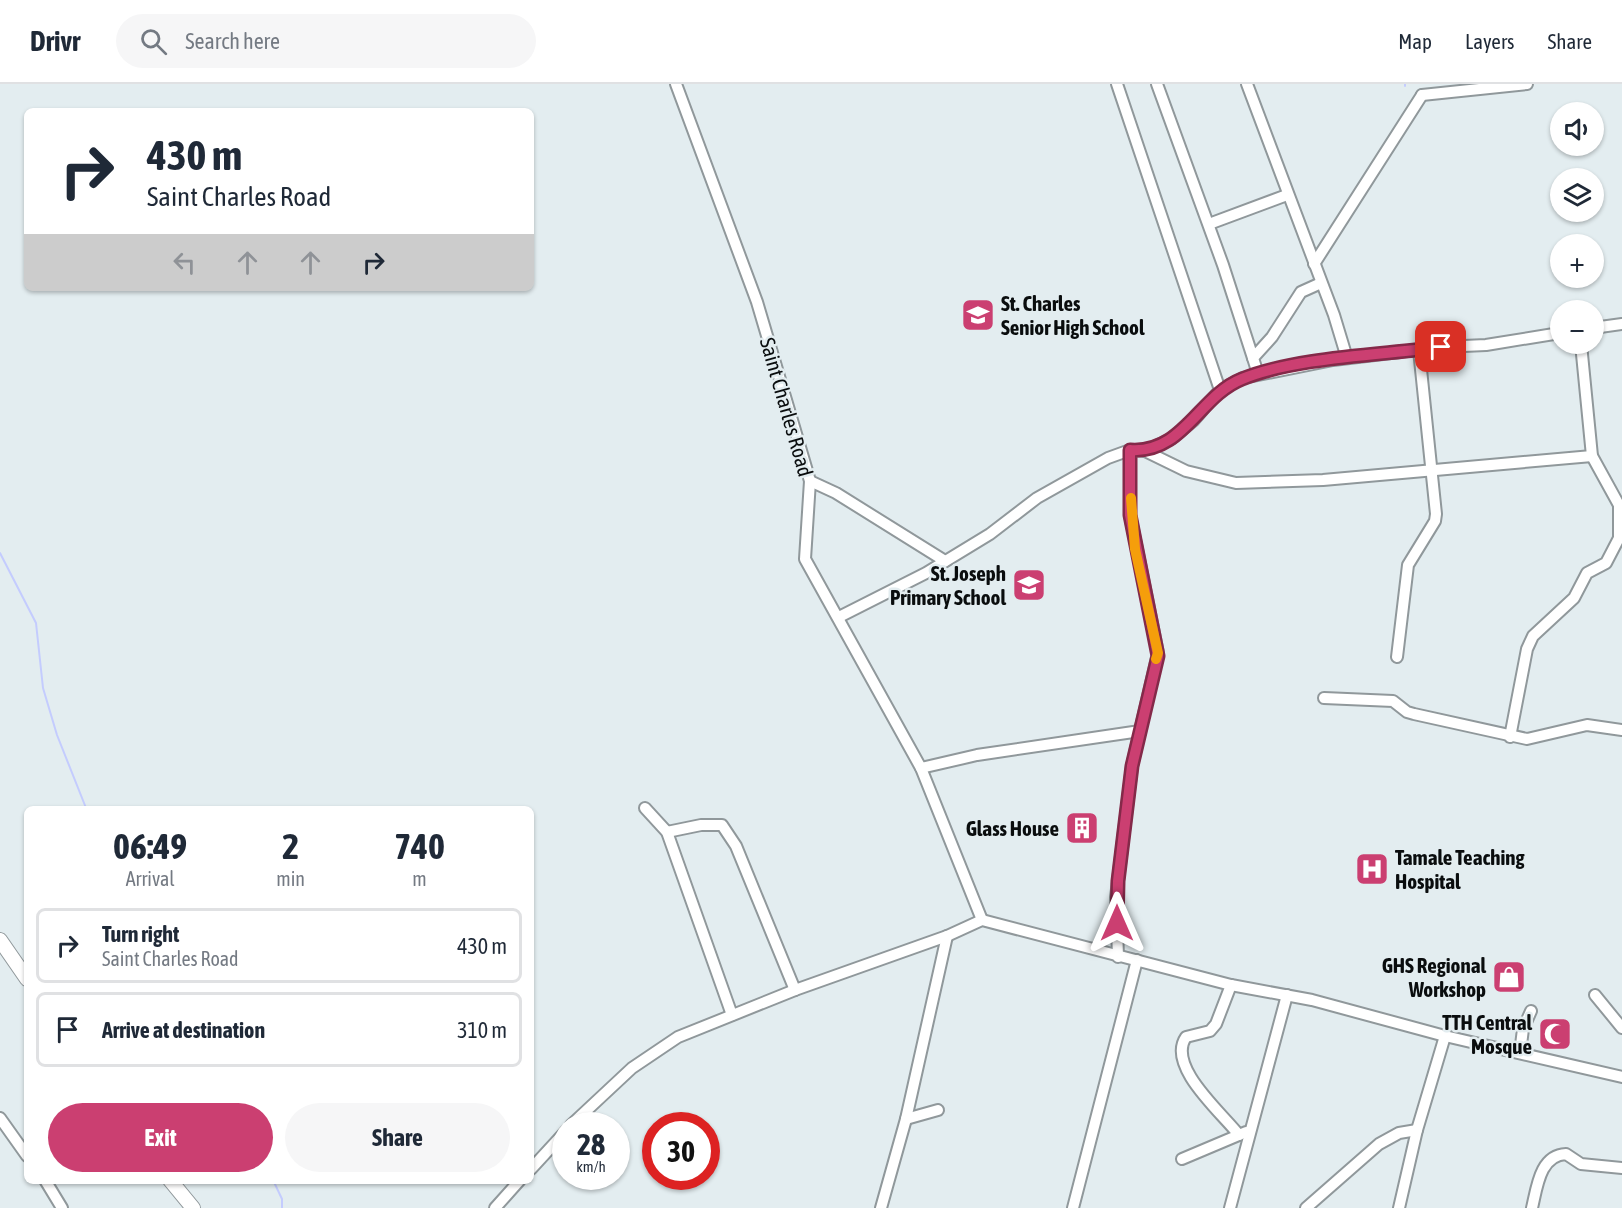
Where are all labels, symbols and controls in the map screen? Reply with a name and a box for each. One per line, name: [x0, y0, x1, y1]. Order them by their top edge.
search box: [116, 14, 536, 68]
text: Drivr: [30, 25, 80, 57]
icon: search: [137, 25, 170, 58]
text: Search here: [185, 28, 280, 54]
text: Map: [1398, 29, 1432, 53]
text: Layers: [1465, 29, 1515, 53]
text: Share: [1548, 29, 1592, 53]
map controls: [1550, 102, 1604, 354]
button: sound: [1550, 102, 1604, 156]
text: 430 m: [147, 131, 242, 179]
icon: right: [48, 132, 126, 210]
button: layers: [1550, 168, 1604, 222]
text: Saint Charles Road: [147, 181, 331, 212]
button: +: [1550, 234, 1604, 288]
icon: left: [168, 246, 201, 279]
icon: ahead: [231, 246, 264, 279]
icon: ahead: [294, 246, 327, 279]
icon: right: [357, 246, 390, 279]
place label: St. Charles Senior High School: [1001, 291, 1145, 339]
school or university icon: St. Charles Senior High School: [960, 297, 996, 333]
button: −: [1550, 300, 1604, 354]
pin: [1415, 321, 1466, 372]
icon: arrive: [1424, 330, 1457, 363]
street label: Saint Charles Road: [756, 335, 818, 479]
place label: St. Joseph Primary School: [890, 561, 1006, 609]
school or university icon: St. Joseph Primary School: [1011, 567, 1047, 603]
building icon: Glass House: [1064, 810, 1100, 846]
place label: Glass House: [966, 816, 1059, 840]
text: 06:49: [113, 825, 187, 867]
text: 2: [282, 825, 299, 867]
text: 740: [394, 825, 445, 867]
place label: Tamale Teaching Hospital: [1395, 845, 1525, 893]
hospital icon: Tamale Teaching Hospital: [1354, 851, 1390, 887]
text: Arrival: [126, 867, 175, 890]
text: min: [276, 867, 305, 890]
text: m: [412, 867, 427, 890]
position arrow: [1085, 891, 1149, 955]
text: Turn right: [102, 921, 179, 947]
icon: right: [51, 929, 84, 962]
text: 430 m: [457, 933, 507, 959]
text: Saint Charles Road: [102, 947, 239, 970]
place label: GHS Regional Workshop: [1382, 953, 1486, 1001]
shop icon: GHS Regional Workshop: [1491, 959, 1527, 995]
place label: TTH Central Mosque: [1442, 1010, 1532, 1058]
icon: arrive: [51, 1013, 84, 1046]
mosque icon: TTH Central Mosque: [1537, 1016, 1573, 1052]
text: Arrive at destination: [102, 1017, 265, 1043]
text: 310 m: [457, 1017, 507, 1043]
button: Exit: [48, 1103, 273, 1172]
button: Share: [285, 1103, 510, 1172]
speed limit sign: 30: [642, 1112, 720, 1190]
text: 28: [577, 1127, 605, 1161]
text: km/h: [576, 1158, 606, 1175]

